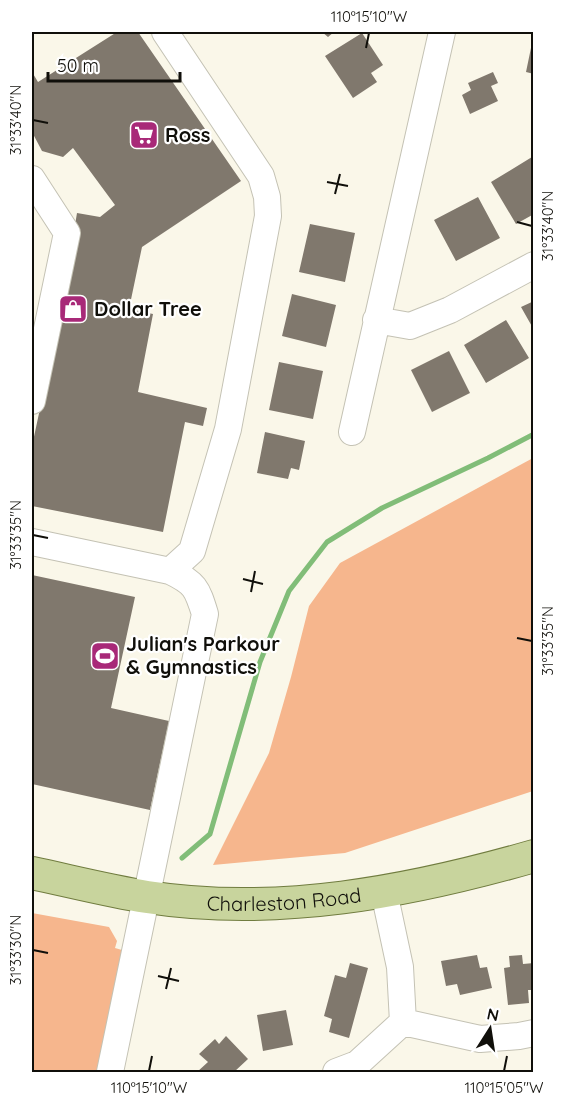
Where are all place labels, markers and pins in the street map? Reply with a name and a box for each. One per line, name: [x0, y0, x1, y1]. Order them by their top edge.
supermarket icon: Ross: [128, 119, 160, 151]
place label: Ross: [165, 122, 210, 147]
shop icon: Dollar Tree: [57, 293, 89, 325]
place label: Dollar Tree: [94, 296, 202, 321]
place label: Julian's Parkour & Gymnastics: [126, 631, 280, 679]
sports icon: Julian's Parkour & Gymnastics: [89, 640, 121, 672]

